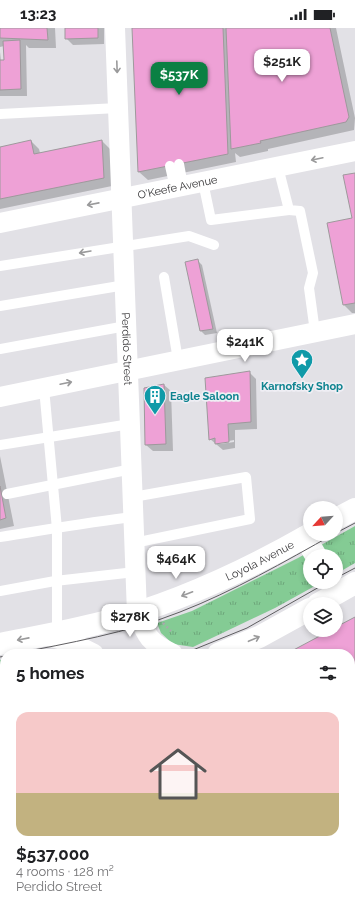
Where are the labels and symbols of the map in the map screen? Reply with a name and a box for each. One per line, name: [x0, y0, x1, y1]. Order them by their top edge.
pin: $251K: [254, 49, 310, 83]
one-way arrow: [113, 60, 121, 73]
pin: $537K: [151, 62, 207, 96]
one-way arrow: [311, 155, 324, 163]
street label: O'Keefe Avenue: [136, 172, 219, 201]
one-way arrow: [87, 201, 100, 209]
one-way arrow: [79, 248, 92, 256]
street label: Perdido Street: [119, 312, 135, 386]
pin: $241K: [217, 329, 273, 363]
place icon: Karnofsky Shop: [289, 347, 315, 380]
one-way arrow: [59, 379, 72, 387]
place label: Karnofsky Shop: [261, 380, 343, 393]
building icon: Eagle Saloon: [142, 383, 168, 416]
place label: Eagle Saloon: [170, 390, 239, 403]
north arrow: [303, 501, 343, 541]
street label: Loyola Avenue: [223, 538, 297, 583]
pin: $464K: [148, 546, 204, 580]
one-way arrow: [182, 591, 194, 599]
pin: $278K: [102, 604, 158, 638]
one-way arrow: [247, 635, 259, 642]
one-way arrow: [16, 636, 29, 644]

